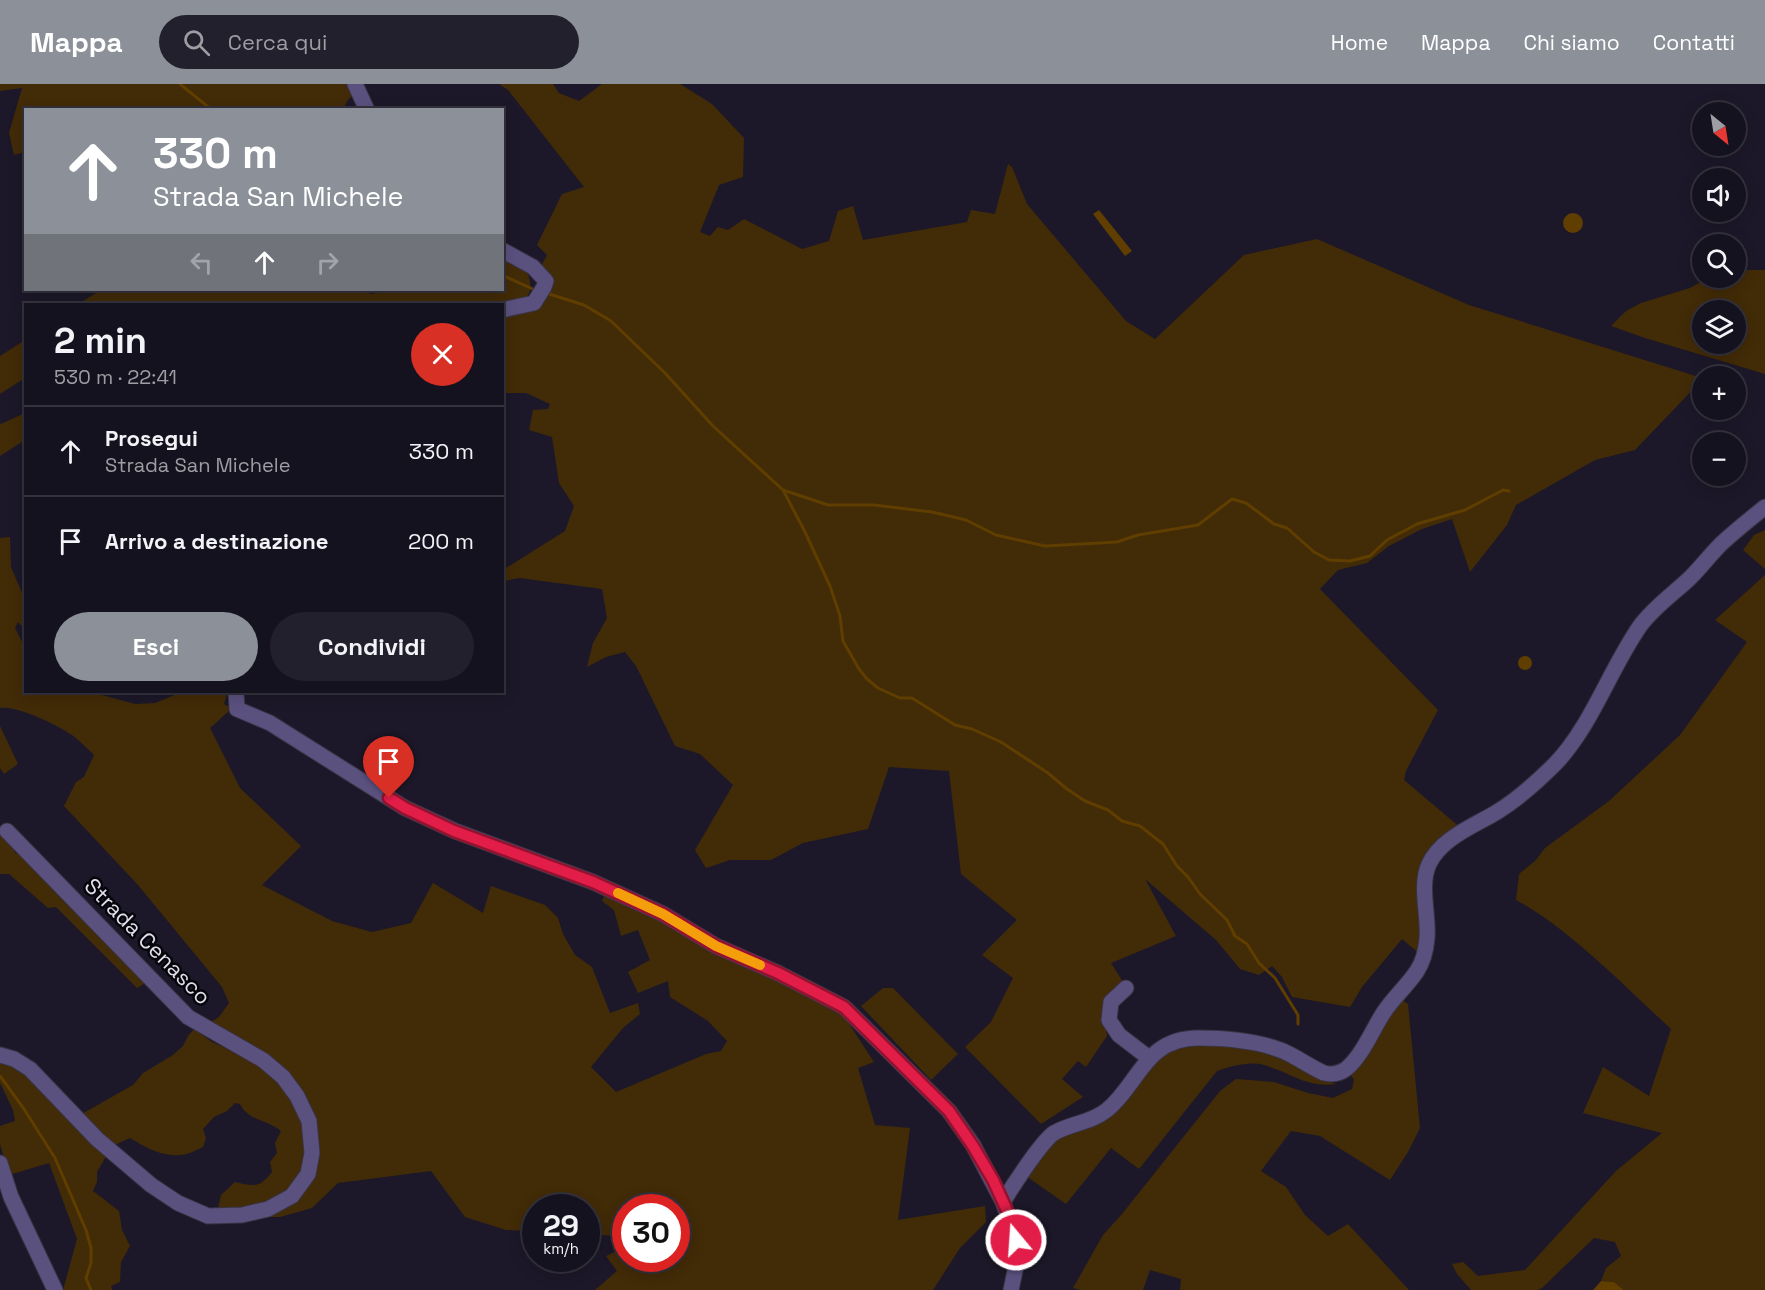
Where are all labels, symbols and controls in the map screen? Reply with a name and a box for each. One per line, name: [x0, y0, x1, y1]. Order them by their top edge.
search box: [159, 15, 579, 69]
text: Mappa: [30, 24, 123, 60]
icon: search: [180, 26, 213, 59]
text: Cerca qui: [228, 28, 327, 56]
text: Home: [1331, 29, 1388, 56]
text: Mappa: [1421, 29, 1490, 56]
text: Chi siamo: [1523, 29, 1620, 56]
text: Contatti: [1653, 29, 1735, 56]
north arrow: [1692, 102, 1746, 156]
map controls: [1692, 102, 1746, 486]
text: 330 m: [153, 127, 278, 180]
icon: ahead: [54, 132, 132, 210]
button: sound: [1692, 168, 1746, 222]
text: Strada San Michele: [153, 179, 404, 214]
button: search: [1692, 234, 1746, 288]
icon: left: [185, 246, 218, 279]
icon: ahead: [248, 246, 281, 279]
icon: right: [311, 246, 344, 279]
button: layers: [1692, 300, 1746, 354]
text: 2 min: [54, 318, 147, 364]
button: close: [411, 323, 474, 386]
text: 530 m · 22:41: [54, 364, 177, 390]
button: +: [1692, 366, 1746, 420]
text: Prosegui: [105, 424, 198, 452]
button: −: [1692, 432, 1746, 486]
icon: ahead: [54, 435, 87, 468]
text: 330 m: [409, 437, 474, 465]
text: Strada San Michele: [105, 452, 291, 478]
icon: arrive: [54, 525, 87, 558]
text: Arrivo a destinazione: [105, 527, 328, 555]
text: 200 m: [408, 527, 474, 555]
button: Esci: [54, 612, 258, 681]
button: Condividi: [270, 612, 474, 681]
pin: [363, 736, 414, 798]
icon: arrive: [372, 745, 405, 778]
street label: Strada Cenasco: [79, 872, 217, 1010]
speed limit sign: 30: [612, 1194, 690, 1272]
text: 29: [543, 1206, 579, 1245]
position arrow: [984, 1208, 1048, 1272]
text: km/h: [543, 1239, 579, 1258]

